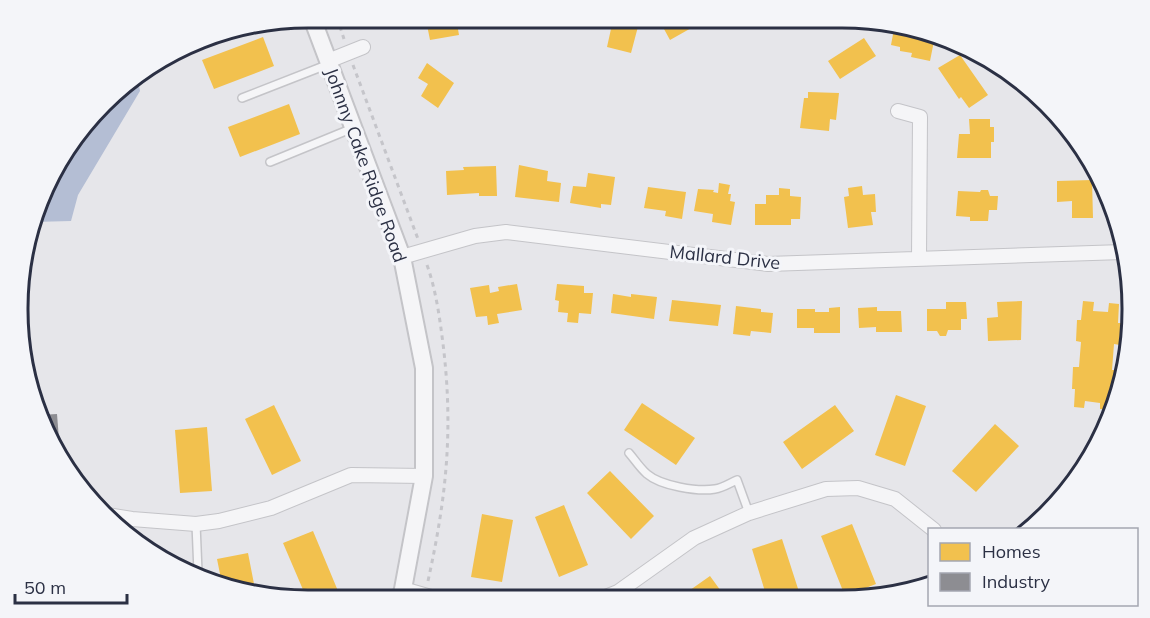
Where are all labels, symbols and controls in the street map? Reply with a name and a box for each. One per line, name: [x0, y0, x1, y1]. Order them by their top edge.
street label: Johnny Cake Ridge Road: [320, 65, 412, 265]
street label: Mallard Drive: [669, 240, 781, 274]
legend: [928, 528, 1138, 606]
text: Homes: [982, 540, 1041, 563]
scale bar: [15, 567, 128, 605]
text: Industry: [982, 570, 1051, 593]
text: 50 m: [24, 576, 66, 599]

